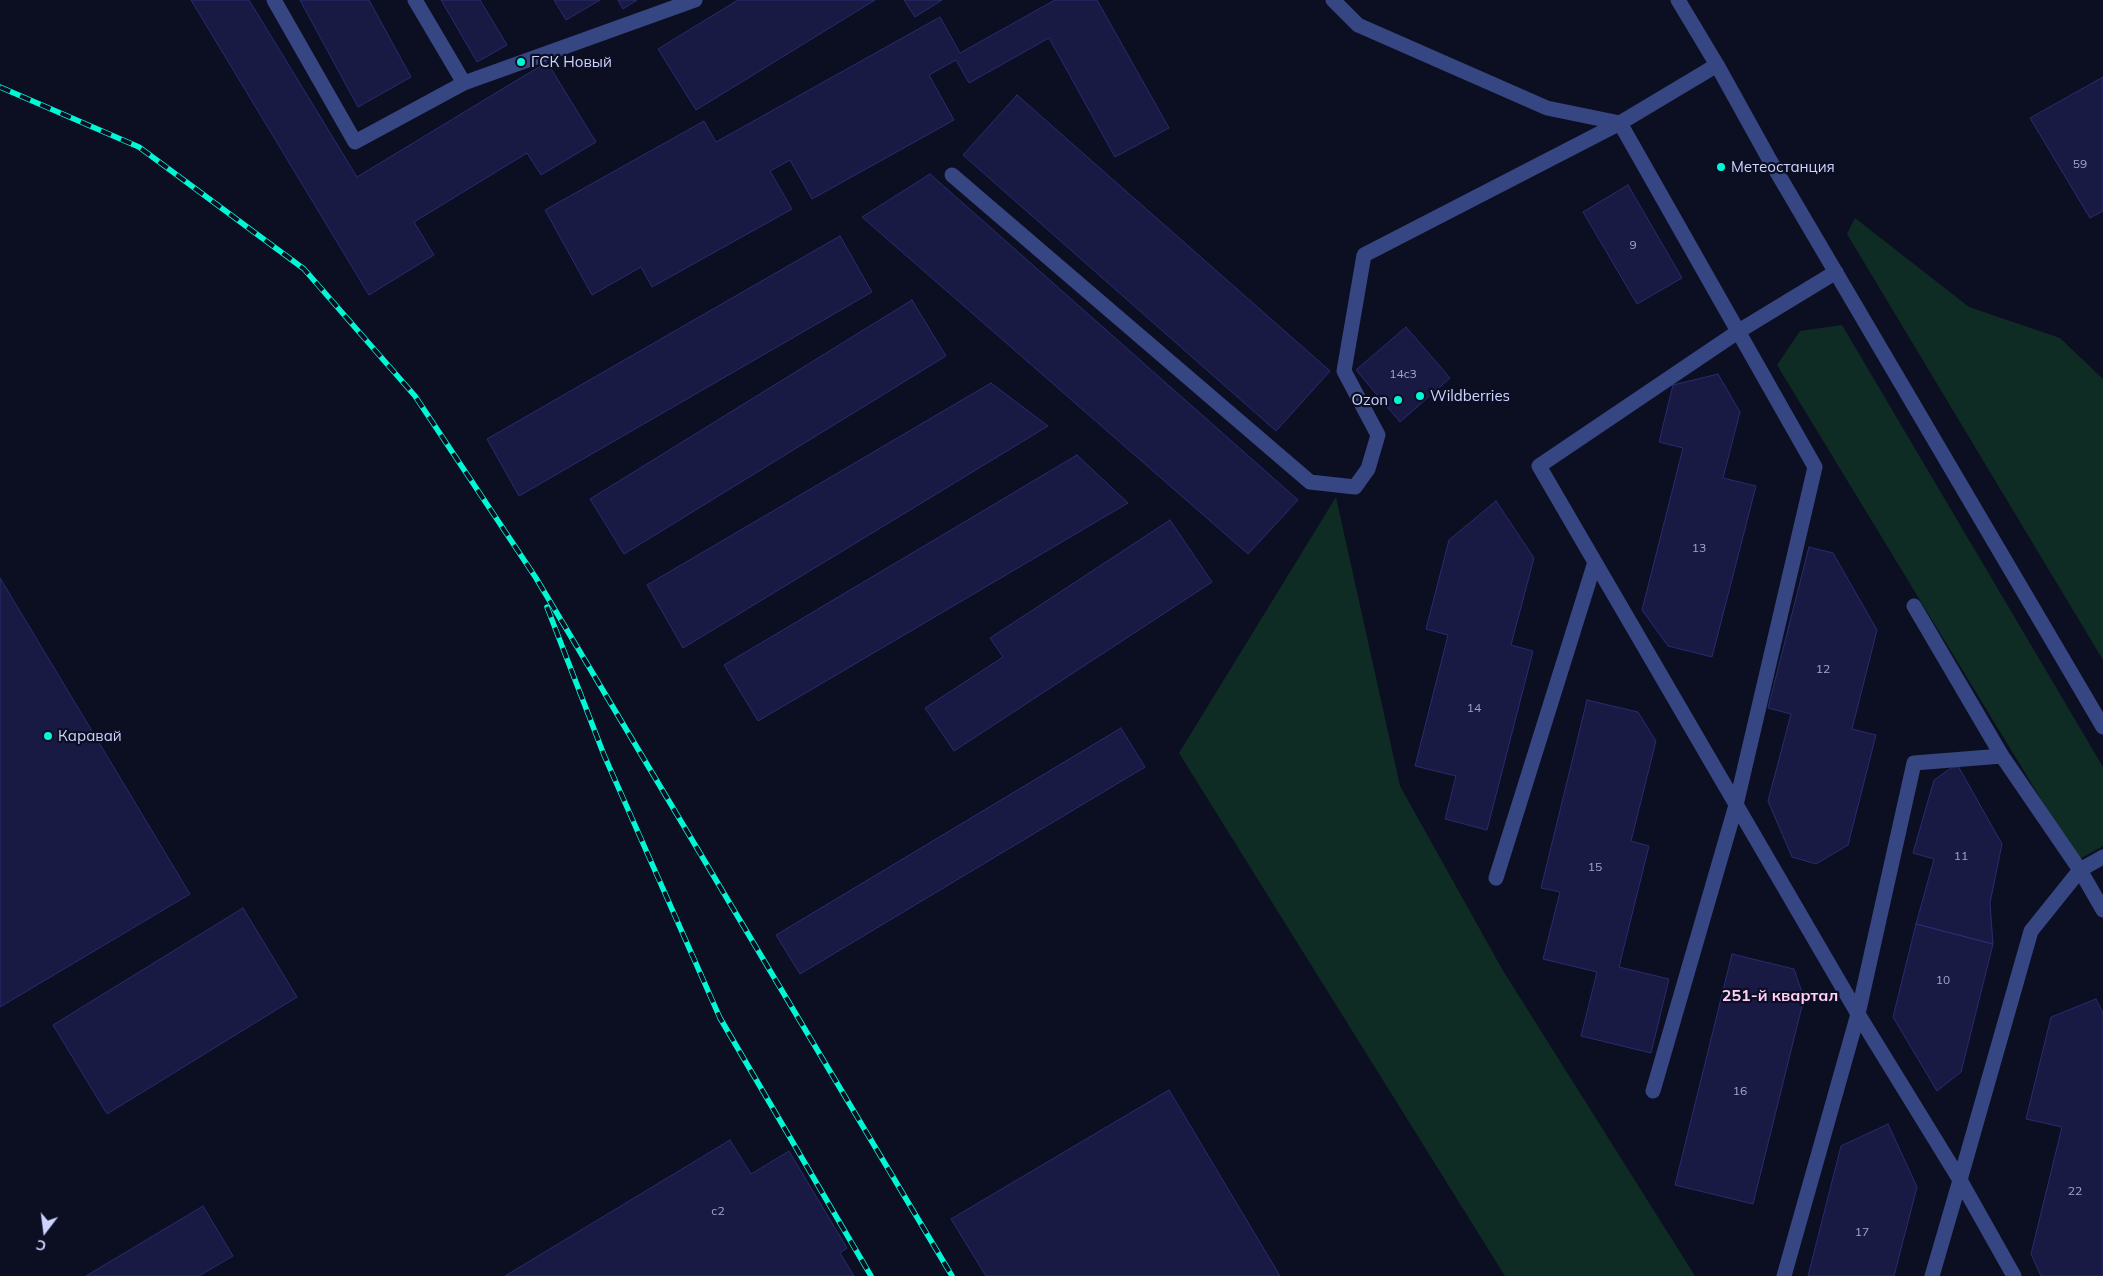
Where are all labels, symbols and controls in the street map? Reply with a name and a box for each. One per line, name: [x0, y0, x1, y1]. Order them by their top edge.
place label: ГСК Новый: [531, 53, 612, 71]
marker: ГСК Новый: [515, 56, 527, 68]
house number: 59: [2073, 157, 2087, 171]
place label: Метеостанция: [1731, 158, 1835, 176]
marker: Метеостанция: [1715, 161, 1727, 173]
house number: 9: [1629, 238, 1637, 252]
house number: 14c3: [1389, 367, 1417, 381]
place label: Wildberries: [1430, 387, 1510, 405]
marker: Wildberries: [1414, 390, 1426, 402]
place label: Ozon: [1351, 391, 1388, 409]
marker: Ozon: [1392, 394, 1404, 406]
house number: 13: [1692, 541, 1706, 555]
house number: 12: [1816, 662, 1830, 676]
house number: 14: [1467, 701, 1481, 715]
place label: Каравай: [58, 727, 122, 745]
marker: Каравай: [42, 730, 54, 742]
house number: 11: [1954, 849, 1968, 863]
house number: 15: [1588, 860, 1602, 874]
house number: 10: [1936, 973, 1950, 987]
district label: 251-й квартал: [1722, 986, 1838, 1006]
house number: 16: [1733, 1084, 1747, 1098]
house number: 22: [2068, 1184, 2082, 1198]
house number: с2: [711, 1204, 725, 1218]
north arrow: [20, 1206, 70, 1256]
house number: 17: [1855, 1225, 1869, 1239]
text: С: [34, 1236, 48, 1255]

